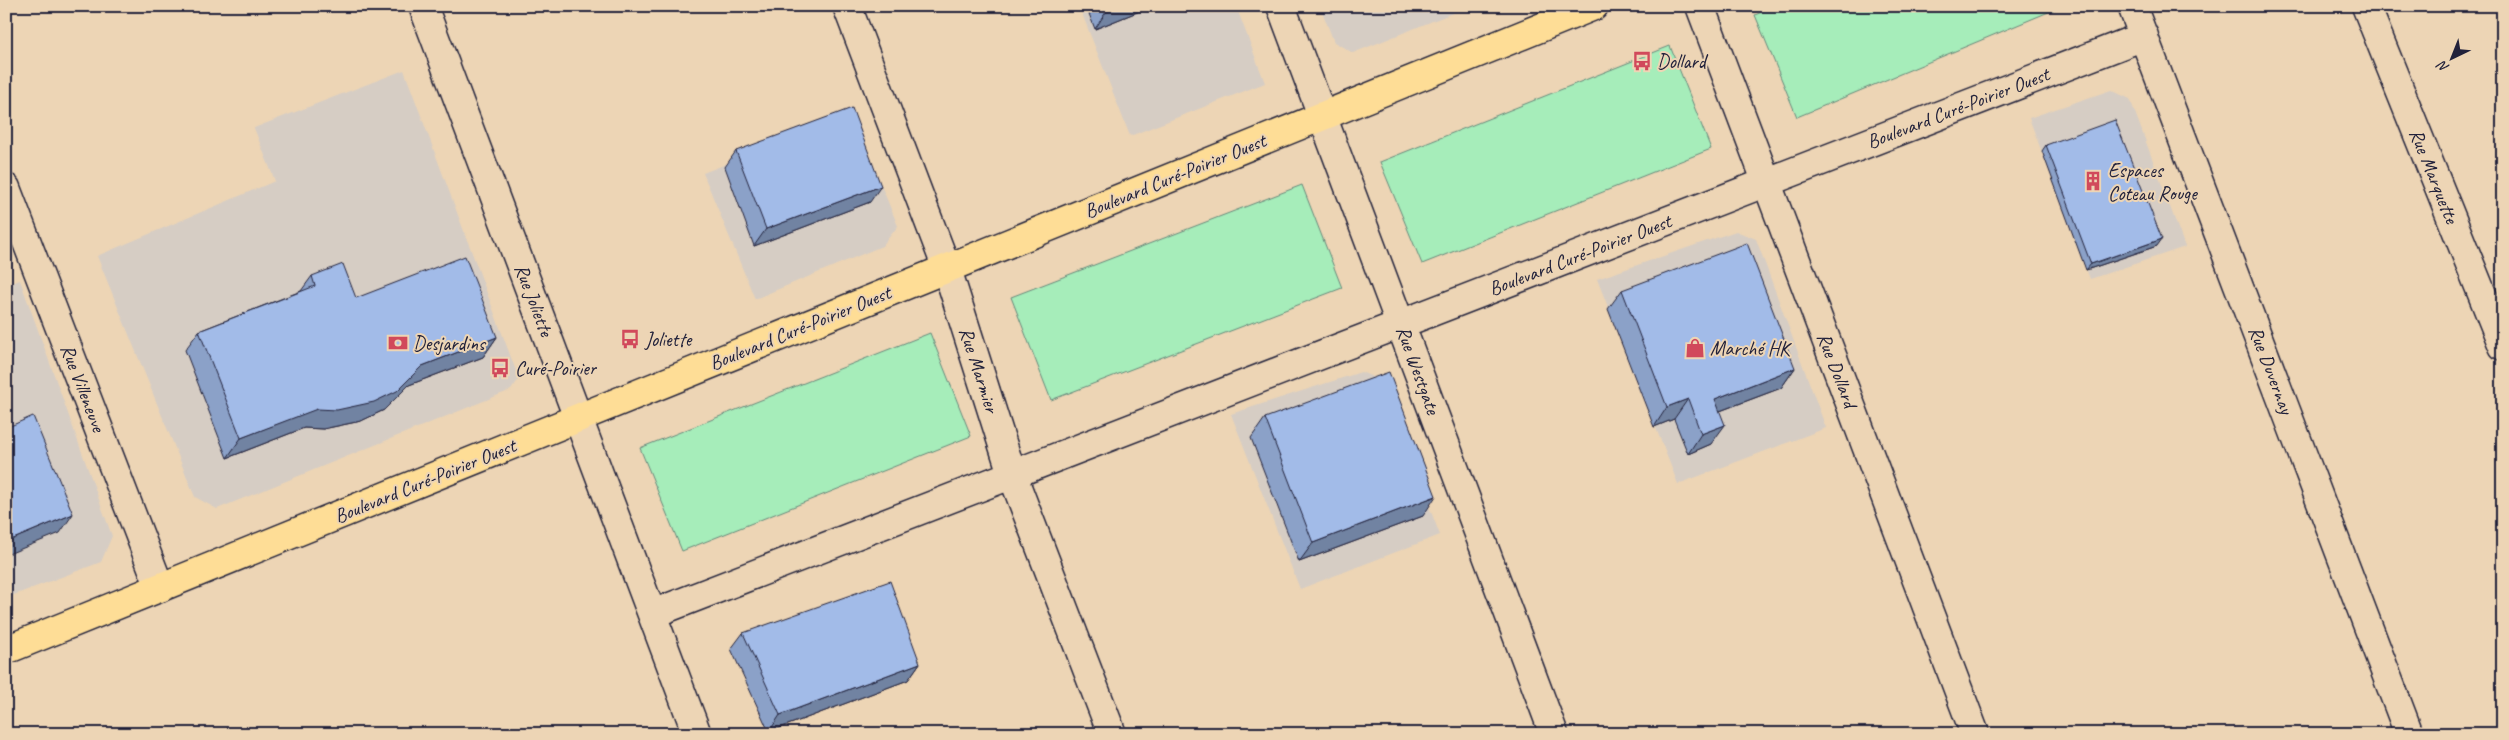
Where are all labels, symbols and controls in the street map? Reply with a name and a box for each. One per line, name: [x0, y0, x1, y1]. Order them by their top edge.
north arrow: [2426, 32, 2476, 82]
place label: Dollard: [1657, 49, 1709, 74]
bus stop icon: Dollard: [1631, 50, 1653, 72]
text: N: [2433, 56, 2452, 76]
street label: Boulevard Curé-Poirier Ouest: [1863, 61, 2055, 154]
street label: Rue Marquette: [2404, 125, 2465, 228]
street label: Boulevard Curé-Poirier Ouest: [1081, 127, 1271, 224]
place label: Espaces Coteau Rouge: [2108, 158, 2198, 206]
building icon: Espaces Coteau Rouge: [2082, 170, 2104, 192]
street label: Boulevard Curé-Poirier Ouest: [1485, 208, 1677, 301]
street label: Rue Joliette: [509, 260, 560, 341]
street label: Boulevard Curé-Poirier Ouest: [706, 279, 896, 376]
street label: Rue Westgate: [1390, 322, 1446, 419]
street label: Rue Duvernay: [2243, 323, 2300, 419]
street label: Rue Marmier: [953, 324, 1005, 418]
place label: Joliette: [644, 327, 693, 352]
bus stop icon: Joliette: [619, 328, 641, 350]
street label: Rue Dollard: [1811, 329, 1864, 414]
place label: Desjardins: [413, 331, 487, 356]
bank icon: Desjardins: [387, 332, 409, 354]
place label: Marché HK: [1710, 336, 1792, 361]
shop icon: Marché HK: [1684, 337, 1706, 359]
street label: Rue Villeneuve: [55, 341, 112, 437]
place label: Curé-Poirier: [515, 356, 598, 381]
bus stop icon: Curé-Poirier: [489, 357, 511, 379]
street label: Boulevard Curé-Poirier Ouest: [331, 432, 521, 529]

